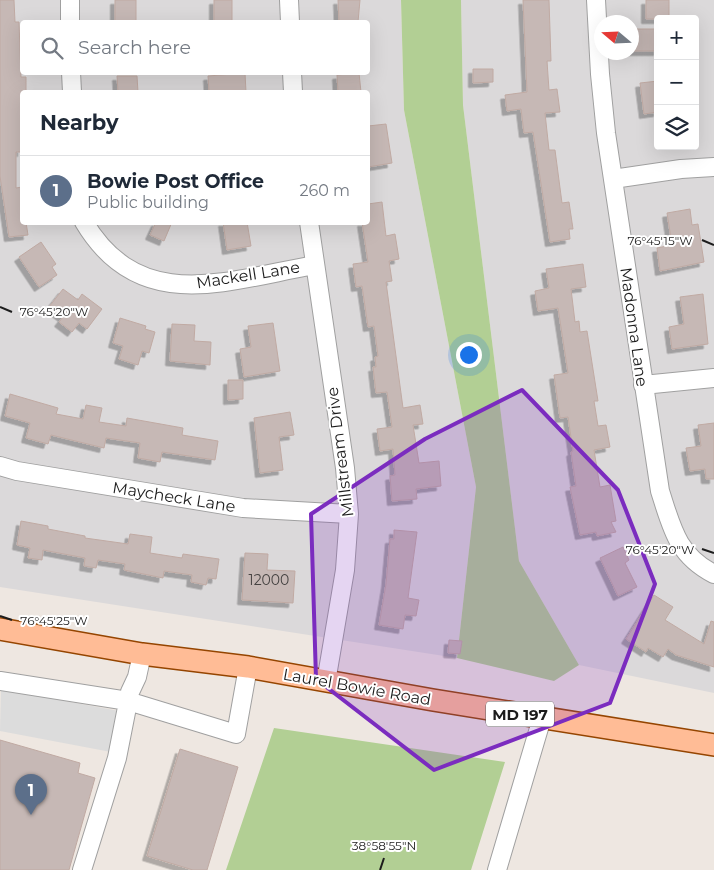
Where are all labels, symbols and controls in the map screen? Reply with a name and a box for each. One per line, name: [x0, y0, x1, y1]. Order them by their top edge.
north arrow: [594, 15, 639, 60]
map controls: [654, 15, 699, 150]
button: +: [654, 15, 699, 60]
search box: [20, 20, 370, 75]
icon: search: [38, 34, 66, 62]
text: Search here: [78, 36, 191, 59]
button: −: [654, 60, 699, 105]
button: layers: [654, 105, 699, 150]
text: Nearby: [40, 110, 119, 135]
text: Bowie Post Office: [87, 170, 264, 193]
text: 1: [53, 181, 59, 200]
text: 260 m: [299, 181, 350, 200]
text: Public building: [87, 193, 209, 212]
text: 76°45'15"W: [627, 233, 693, 248]
street label: Mackell Lane: [195, 257, 301, 293]
street label: Madonna Lane: [616, 266, 652, 388]
text: 76°45'20"W: [20, 304, 88, 319]
your location: [456, 342, 482, 368]
street label: Millstream Drive: [323, 386, 357, 518]
street label: Maycheck Lane: [111, 478, 237, 516]
text: 76°45'20"W: [626, 542, 694, 557]
house number: 12000: [249, 571, 289, 589]
text: 76°45'25"W: [20, 613, 88, 628]
street label: Laurel Bowie Road: [282, 665, 432, 709]
road number: MD 197: [486, 702, 554, 726]
pin: 1: [15, 774, 47, 815]
text: 38°58'55"N: [352, 838, 416, 853]

